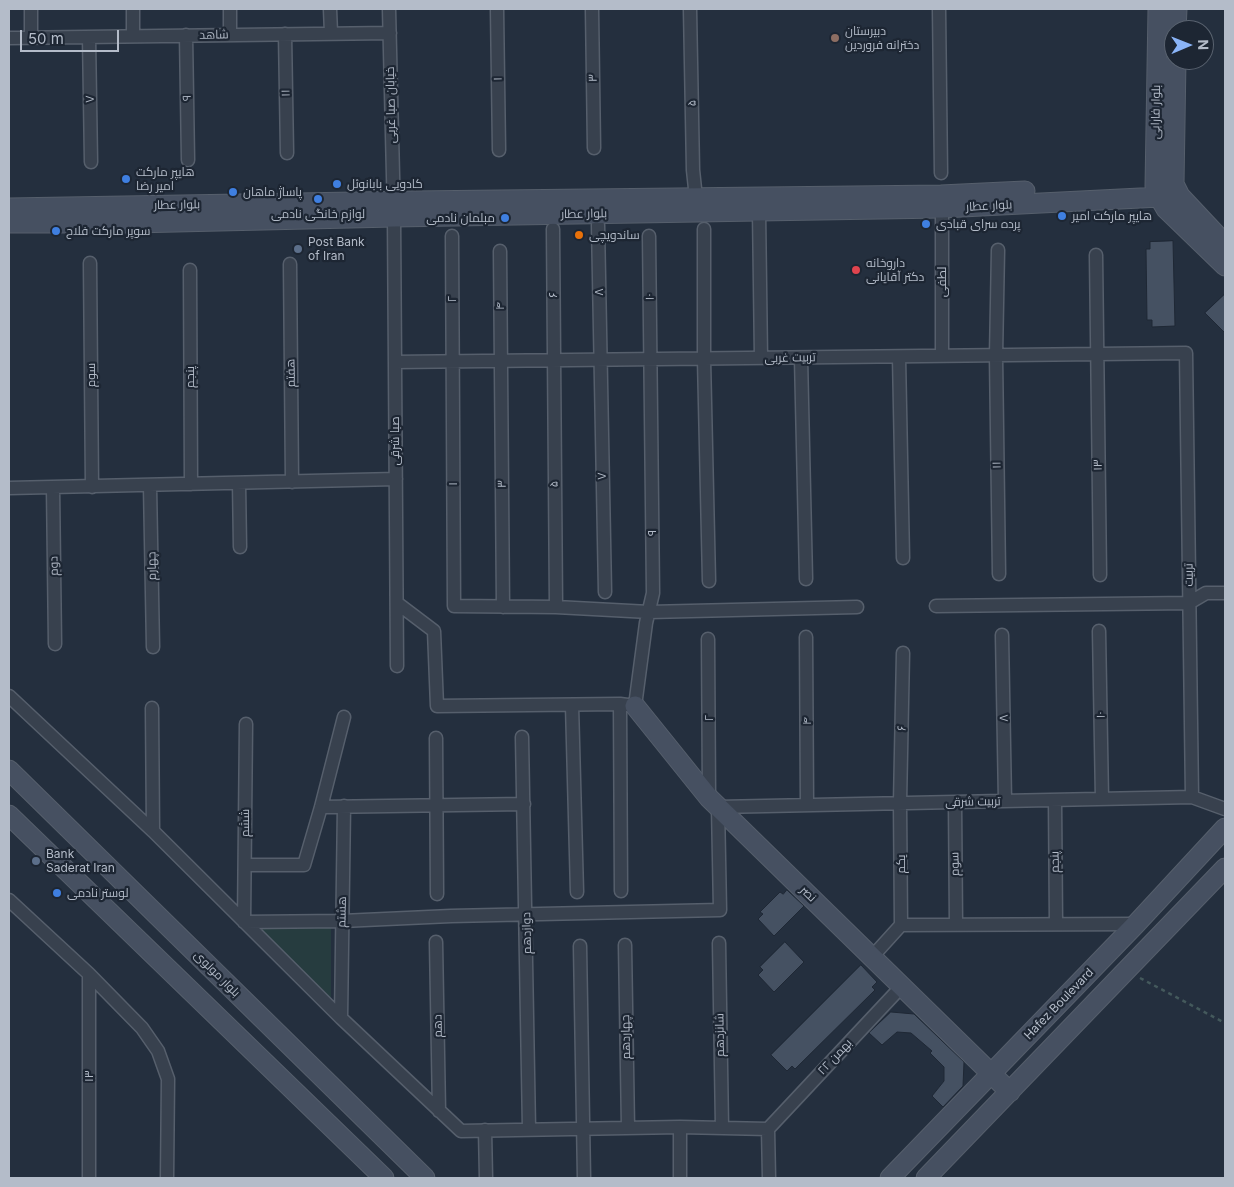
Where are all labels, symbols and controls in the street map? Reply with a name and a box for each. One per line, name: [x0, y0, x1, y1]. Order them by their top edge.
scale bar: [22, 20, 121, 52]
north arrow: [1164, 20, 1214, 70]
place label: دبیرستان دخترانه فروردین: [845, 24, 919, 52]
street label: شاهد: [199, 28, 229, 42]
text: 50 m: [28, 29, 64, 48]
marker: دبیرستان دخترانه فروردین: [829, 32, 841, 44]
text: N: [1195, 39, 1212, 50]
street label: خیابان صبا غربی: [383, 67, 399, 143]
street label: ۳: [586, 74, 600, 82]
street label: ۱: [491, 77, 505, 81]
street label: بلوار فارابی: [1148, 85, 1164, 139]
street label: ۱۱: [279, 89, 293, 97]
street label: ۷: [83, 95, 97, 103]
street label: ۹: [180, 95, 194, 101]
street label: ۵: [685, 100, 699, 106]
place label: هایپر مارکت امیر رضا: [136, 165, 195, 193]
marker: هایپر مارکت امیر رضا: [120, 173, 132, 185]
place label: کادویی بابانوئل: [347, 177, 423, 191]
marker: کادویی بابانوئل: [331, 178, 343, 190]
place label: پاساژ ماهان: [243, 185, 302, 199]
marker: پاساژ ماهان: [227, 186, 239, 198]
marker: لوازم خانگی نادمی: [312, 193, 324, 205]
street label: بلوار عطار: [154, 197, 200, 213]
street label: بلوار عطار: [965, 198, 1013, 214]
street label: بلوار عطار: [561, 206, 607, 222]
place label: لوازم خانگی نادمی: [271, 207, 365, 221]
place label: هایپر مارکت امیر: [1072, 209, 1152, 223]
marker: هایپر مارکت امیر: [1056, 210, 1068, 222]
place label: مبلمان نادمی: [426, 211, 495, 225]
marker: مبلمان نادمی: [499, 212, 511, 224]
place label: پرده سرای قبادی: [936, 217, 1021, 231]
marker: پرده سرای قبادی: [920, 218, 932, 230]
place label: سوپر مارکت فلاح: [66, 224, 150, 238]
marker: سوپر مارکت فلاح: [50, 225, 62, 237]
place label: ساندویچی: [589, 228, 640, 242]
marker: ساندویچی: [573, 229, 585, 241]
place label: Post Bank of Iran: [308, 235, 365, 263]
marker: Post Bank of Iran: [292, 243, 304, 255]
place label: داروخانه دکتر آقایانی: [866, 256, 924, 284]
marker: داروخانه دکتر آقایانی: [850, 264, 862, 276]
street label: لطفی: [935, 267, 949, 297]
street label: ۸: [592, 288, 606, 296]
street label: ۶: [546, 292, 560, 298]
street label: ۱۰: [643, 294, 657, 300]
street label: ۲: [445, 296, 459, 302]
street label: ۴: [493, 302, 507, 310]
street label: تربیت غربی: [764, 350, 816, 366]
street label: هفتم: [284, 359, 298, 387]
street label: سوم: [84, 363, 98, 387]
street label: پنجم: [183, 366, 197, 388]
street label: صبا شرقی: [388, 416, 402, 466]
street label: ۱۳: [1091, 459, 1105, 471]
street label: ۱۱: [990, 461, 1004, 469]
street label: ۷: [595, 472, 609, 480]
street label: ۳: [495, 480, 509, 488]
street label: ۵: [547, 481, 561, 487]
street label: ۱: [446, 482, 460, 486]
street label: ۹: [645, 530, 659, 536]
street label: چهارم: [145, 551, 159, 581]
street label: دوم: [47, 556, 61, 576]
street label: تربیت: [1182, 563, 1196, 587]
street label: ۱۰: [1094, 712, 1108, 718]
street label: ۸: [997, 714, 1011, 722]
street label: ۲: [702, 715, 716, 721]
street label: ۴: [800, 717, 814, 725]
street label: ۶: [895, 725, 909, 731]
street label: تربیت شرقی: [945, 794, 1001, 810]
street label: ششم: [238, 809, 252, 837]
place label: Bank Saderat Iran: [46, 847, 115, 875]
street label: پنجم: [1048, 851, 1062, 873]
street label: سوم: [948, 852, 962, 876]
street label: یکم: [894, 854, 908, 874]
marker: Bank Saderat Iran: [30, 855, 42, 867]
street label: نصر: [797, 883, 819, 905]
place label: لوستر نادمی: [67, 886, 129, 900]
marker: لوستر نادمی: [51, 887, 63, 899]
street label: هشتم: [335, 896, 349, 928]
street label: دوازدهم: [519, 912, 535, 954]
street label: بلوار مولوی: [191, 948, 243, 1000]
street label: Hafez Boulevard: [1021, 965, 1097, 1043]
street label: شانزدهم: [712, 1013, 728, 1057]
street label: دهم: [431, 1014, 445, 1038]
street label: چهاردهم: [618, 1015, 634, 1059]
street label: ۲۲ بهمن: [815, 1036, 855, 1078]
street label: ۱۳: [82, 1070, 96, 1082]

